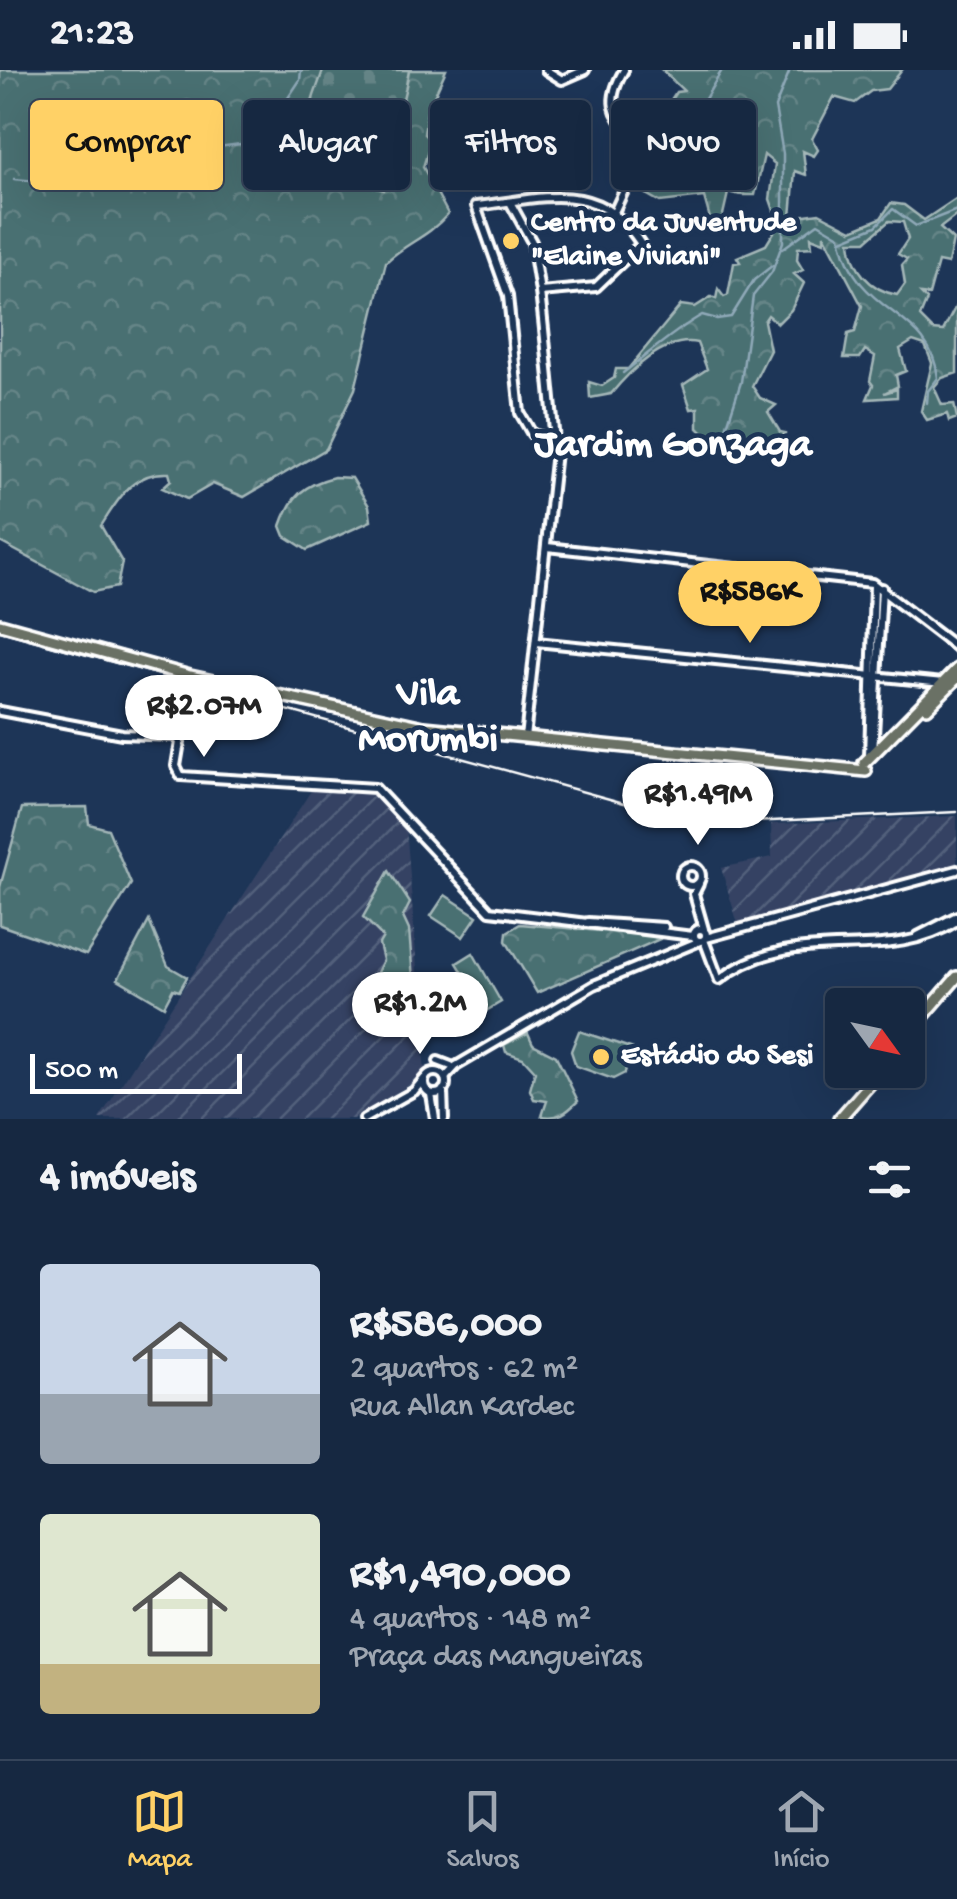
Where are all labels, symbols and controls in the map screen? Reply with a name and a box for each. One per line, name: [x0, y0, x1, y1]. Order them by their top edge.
text: 21:23: [50, 13, 134, 57]
chip: Comprar: [30, 100, 223, 190]
chip: Alugar: [243, 100, 410, 190]
chip: Filtros: [430, 100, 591, 190]
chip: Novo: [611, 100, 756, 190]
place label: Centro da Juventude "Elaine Viviani": [531, 207, 798, 276]
marker: Centro da Juventude "Elaine Viviani": [500, 230, 522, 252]
district label: Jardim Gonzaga: [533, 423, 813, 470]
pin: R$586K: [669, 561, 831, 646]
text: R$586K: [700, 574, 800, 612]
district label: Vila Morumbi: [358, 672, 498, 765]
pin: R$2.07M: [112, 675, 296, 760]
text: R$2.07M: [147, 688, 261, 726]
pin: R$1.49M: [606, 763, 790, 848]
text: R$1.49M: [644, 776, 752, 814]
pin: R$1.2M: [339, 972, 501, 1057]
text: R$1.2M: [374, 985, 466, 1023]
north arrow: [825, 988, 925, 1088]
map controls: [825, 988, 925, 1088]
place label: Estádio do Sesi: [621, 1040, 814, 1075]
marker: Estádio do Sesi: [590, 1046, 612, 1068]
scale bar: [30, 1049, 242, 1094]
text: 500 m: [45, 1055, 118, 1088]
icon: filters: [862, 1152, 917, 1207]
text: 4 imóveis: [40, 1155, 195, 1204]
text: R$586,000: [350, 1302, 542, 1351]
icon: home: [120, 1304, 240, 1424]
text: 2 quartos · 62 m²: [350, 1351, 578, 1389]
text: Rua Allan Kardec: [350, 1389, 574, 1427]
text: R$1,490,000: [350, 1552, 571, 1601]
icon: home: [120, 1554, 240, 1674]
text: 4 quartos · 148 m²: [350, 1601, 591, 1639]
text: Praça das Mangueiras: [350, 1639, 642, 1677]
tab: Mapa: [127, 1784, 192, 1877]
tab: Salvos: [447, 1784, 518, 1877]
tab: Início: [773, 1784, 830, 1877]

